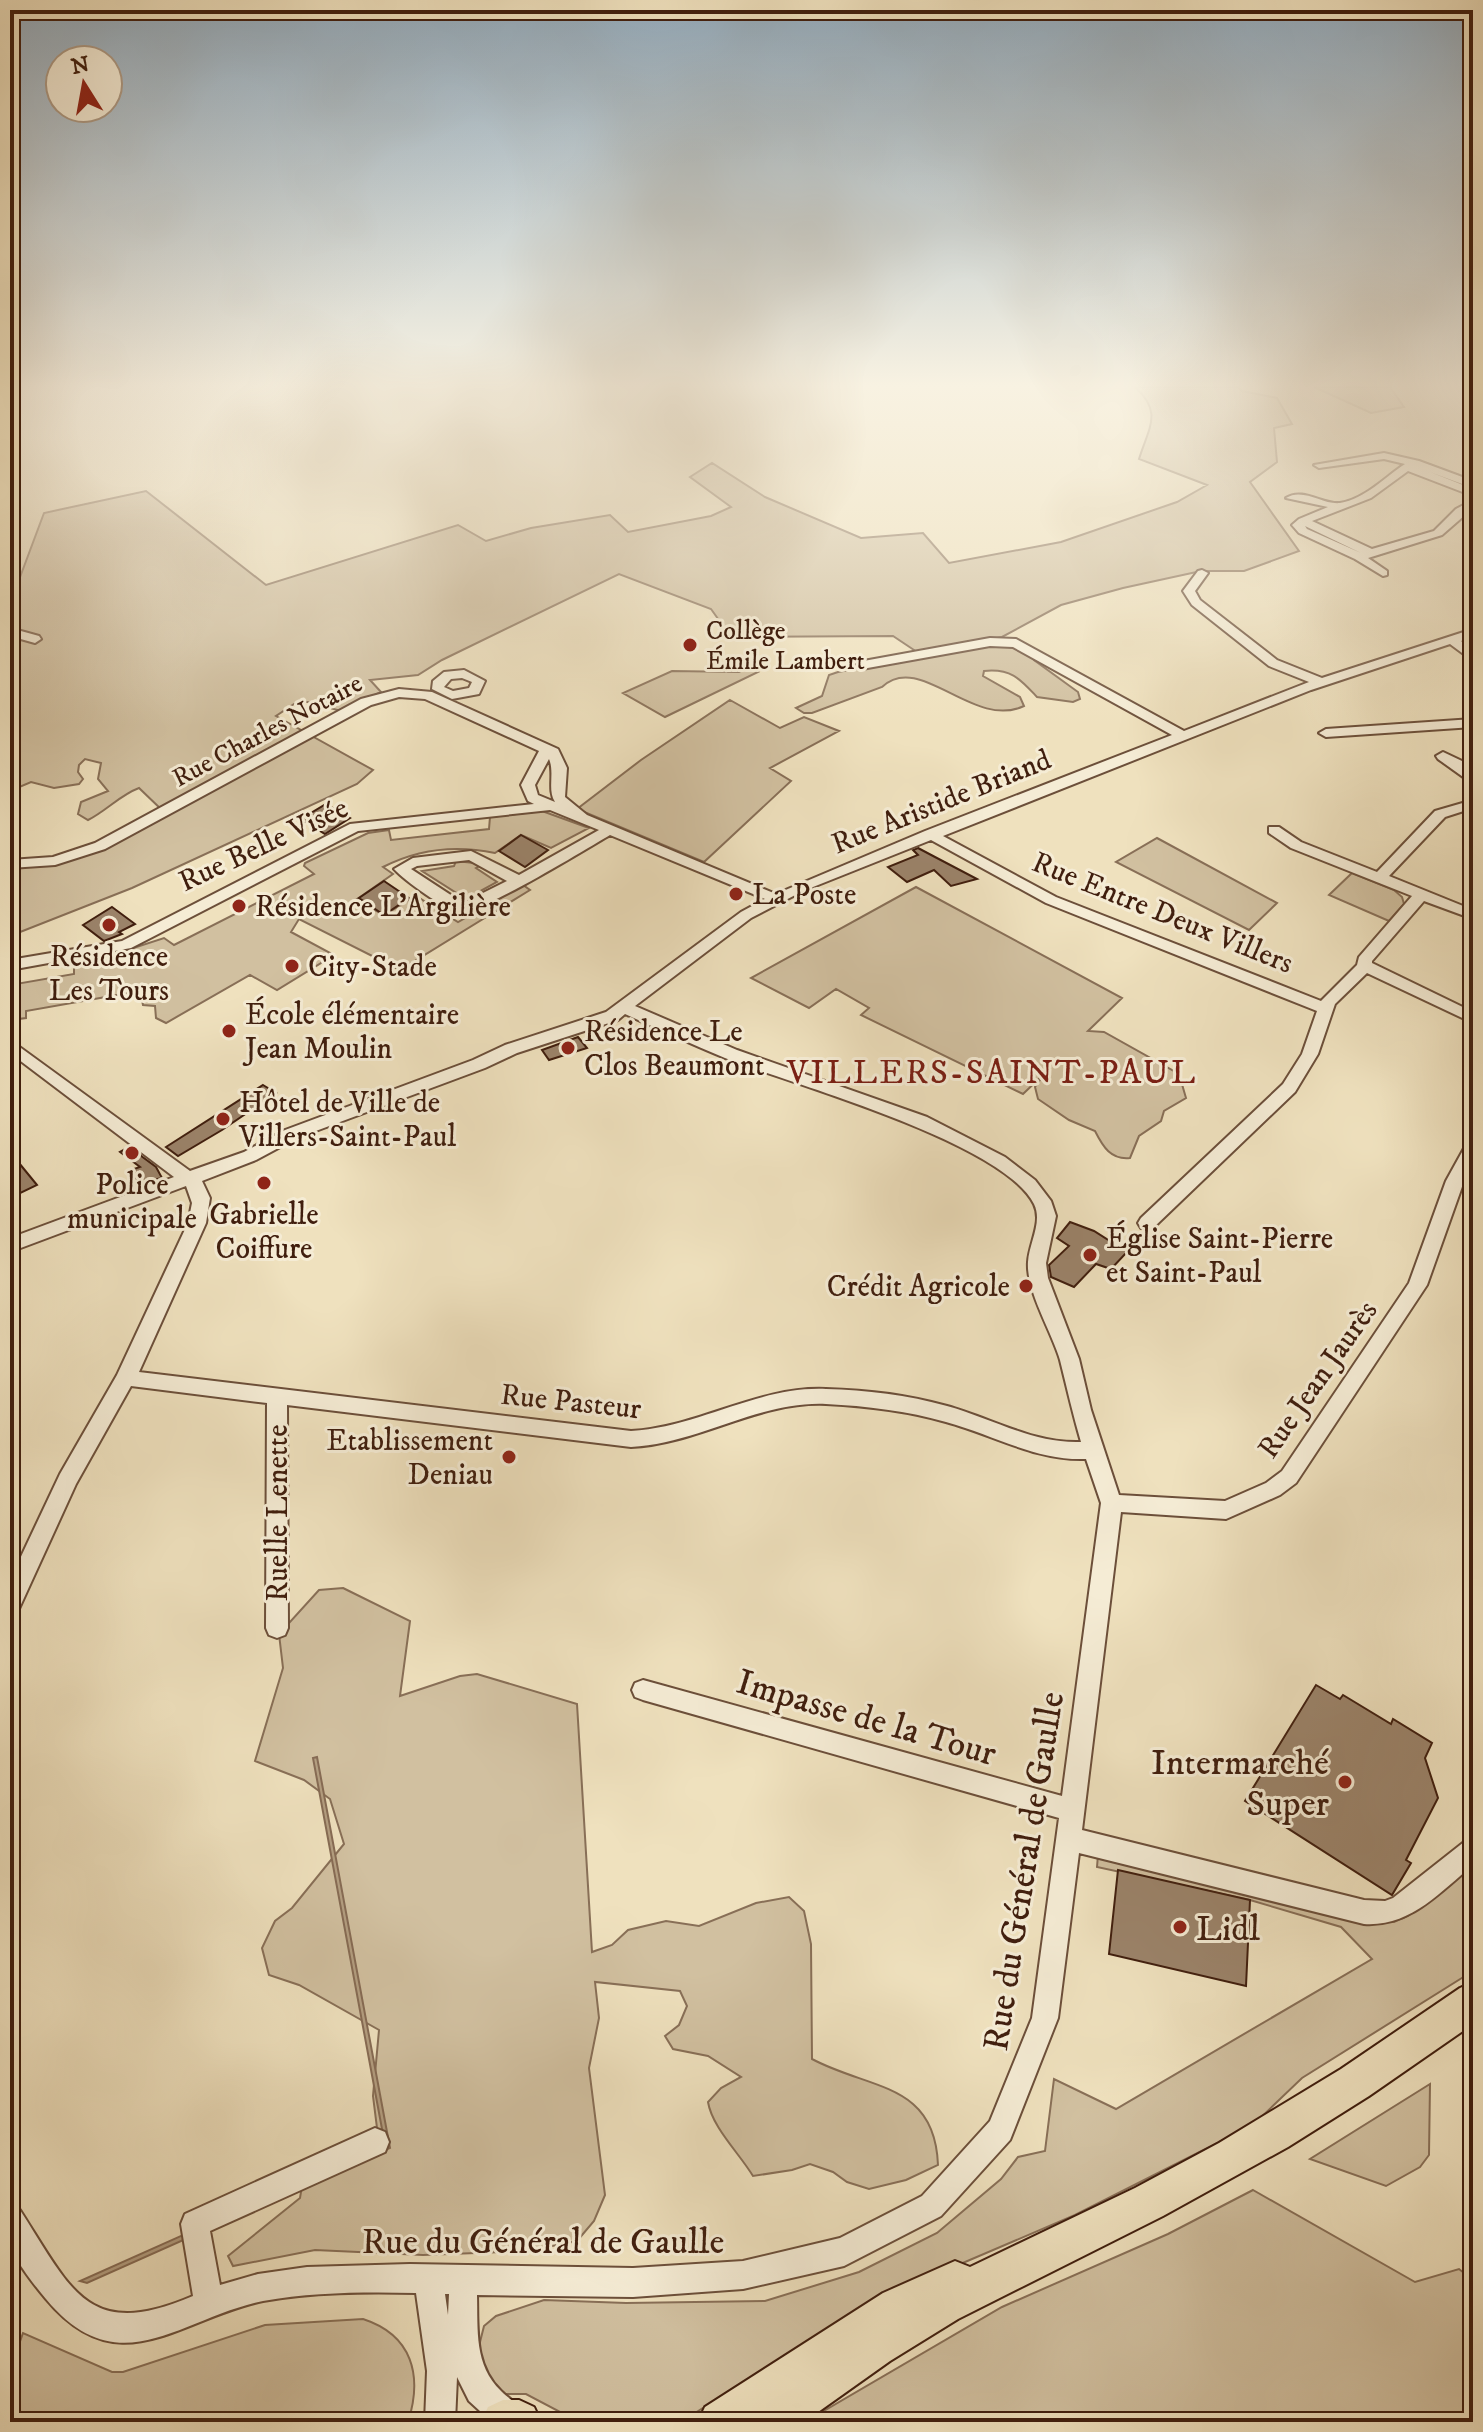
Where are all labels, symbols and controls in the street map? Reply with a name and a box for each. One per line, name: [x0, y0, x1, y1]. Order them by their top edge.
north arrow: [44, 44, 124, 124]
text: N: [69, 51, 92, 81]
place label: Collège Émile Lambert: [706, 615, 865, 678]
marker: Collège Émile Lambert: [681, 636, 699, 654]
street label: Rue Charles Notaire: [167, 667, 368, 795]
street label: Rue Aristide Briand: [826, 741, 1057, 863]
street label: Rue Belle Visée: [173, 790, 354, 901]
street label: Rue Entre Deux Villers: [1027, 844, 1298, 983]
place label: La Poste: [752, 877, 856, 914]
marker: La Poste: [727, 885, 745, 903]
place label: Résidence L’Argilière: [255, 889, 511, 926]
marker: Résidence L’Argilière: [230, 897, 248, 915]
marker: Résidence Les Tours: [100, 916, 118, 934]
place label: Résidence Les Tours: [49, 939, 169, 1010]
place label: City-Stade: [308, 949, 437, 986]
marker: City-Stade: [283, 957, 301, 975]
place label: École élémentaire Jean Moulin: [242, 996, 459, 1068]
place label: Résidence Le Clos Beaumont: [584, 1014, 765, 1085]
marker: École élémentaire Jean Moulin: [220, 1022, 238, 1040]
marker: Résidence Le Clos Beaumont: [559, 1039, 577, 1057]
district label: VILLERS-SAINT-PAUL: [786, 1052, 1197, 1094]
place label: Hôtel de Ville de Villers-Saint-Paul: [238, 1085, 456, 1156]
marker: Hôtel de Ville de Villers-Saint-Paul: [214, 1110, 232, 1128]
marker: Police municipale: [123, 1144, 141, 1162]
place label: Police municipale: [67, 1167, 197, 1238]
marker: Gabrielle Coiffure: [255, 1174, 273, 1192]
place label: Gabrielle Coiffure: [209, 1197, 319, 1268]
place label: Église Saint-Pierre et Saint-Paul: [1106, 1220, 1333, 1292]
marker: Église Saint-Pierre et Saint-Paul: [1081, 1246, 1099, 1264]
place label: Crédit Agricole: [827, 1269, 1010, 1306]
marker: Crédit Agricole: [1017, 1277, 1035, 1295]
street label: Rue Jean Jaurès: [1250, 1294, 1386, 1466]
street label: Rue Pasteur: [499, 1377, 643, 1428]
place label: Etablissement Deniau: [326, 1423, 493, 1494]
street label: Ruelle Lenette: [260, 1424, 297, 1602]
marker: Etablissement Deniau: [500, 1448, 518, 1466]
street label: Impasse de la Tour: [731, 1660, 1002, 1777]
street label: Rue du Général de Gaulle: [974, 1689, 1075, 2054]
place label: Intermarché Super: [1151, 1741, 1330, 1827]
marker: Intermarché Super: [1336, 1773, 1354, 1791]
place label: Lidl: [1196, 1907, 1260, 1952]
marker: Lidl: [1171, 1918, 1189, 1936]
street label: Rue du Général de Gaulle: [362, 2220, 724, 2265]

